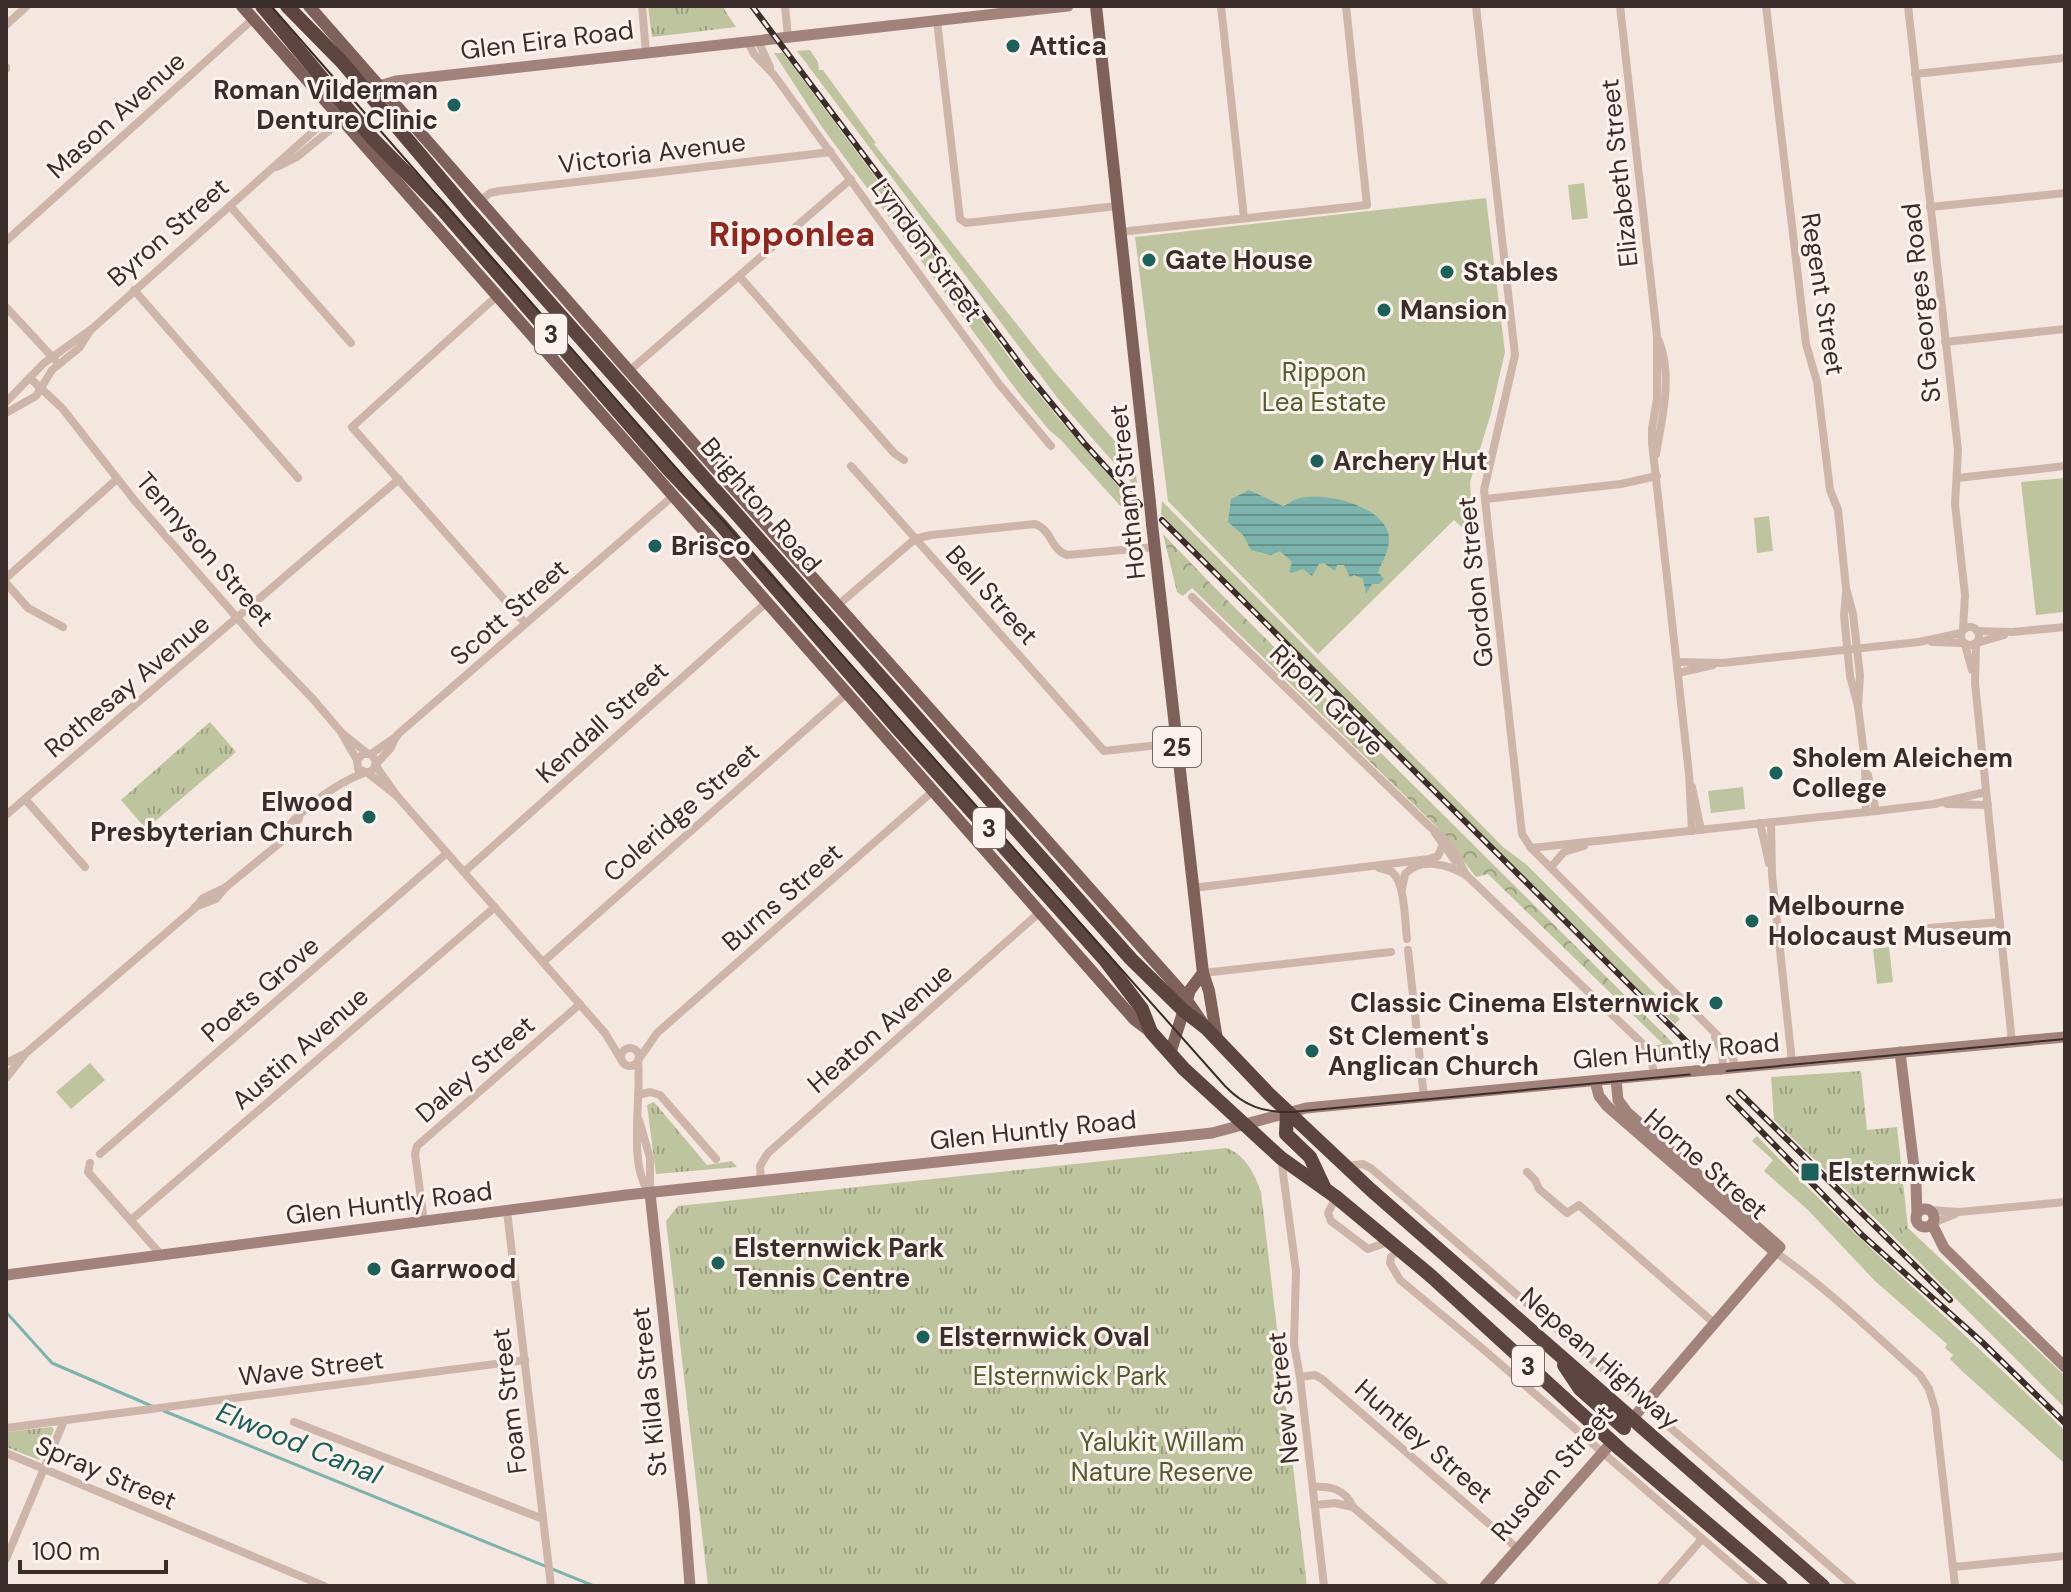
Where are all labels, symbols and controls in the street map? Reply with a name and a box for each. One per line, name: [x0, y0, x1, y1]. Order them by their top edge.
street label: Glen Eira Road: [458, 13, 636, 67]
place label: Attica: [1029, 29, 1107, 63]
marker: Attica: [1004, 37, 1022, 55]
street label: Mason Avenue: [40, 44, 192, 186]
place label: Roman Vilderman Denture Clinic: [213, 73, 438, 137]
street label: Elizabeth Street: [1592, 77, 1646, 269]
marker: Roman Vilderman Denture Clinic: [445, 96, 463, 114]
street label: Victoria Avenue: [556, 125, 748, 181]
street label: Byron Street: [100, 170, 236, 294]
street label: Lyndon Street: [864, 172, 990, 328]
street label: St Georges Road: [1894, 201, 1948, 405]
street label: Regent Street: [1793, 210, 1853, 378]
district label: Ripponlea: [709, 212, 875, 257]
place label: Gate House: [1165, 243, 1313, 277]
marker: Gate House: [1140, 251, 1158, 269]
place label: Stables: [1463, 255, 1559, 289]
marker: Stables: [1438, 263, 1456, 281]
place label: Mansion: [1400, 293, 1507, 327]
marker: Mansion: [1375, 301, 1393, 319]
road number: 3: [535, 314, 567, 354]
park label: Rippon Lea Estate: [1262, 355, 1386, 419]
street label: Hotham Street: [1101, 403, 1153, 581]
street label: Brighton Road: [693, 430, 829, 580]
place label: Archery Hut: [1333, 444, 1488, 478]
marker: Archery Hut: [1308, 452, 1326, 470]
street label: Tennyson Street: [128, 465, 282, 633]
street label: Gordon Street: [1449, 495, 1501, 669]
place label: Brisco: [671, 529, 751, 563]
marker: Brisco: [646, 537, 664, 555]
street label: Bell Street: [938, 538, 1046, 652]
street label: Scott Street: [443, 551, 575, 673]
street label: Rothesay Avenue: [37, 607, 217, 765]
street label: Ripon Grove: [1262, 637, 1392, 763]
street label: Kendall Street: [529, 654, 675, 790]
road number: 25: [1153, 727, 1201, 767]
street label: Coleridge Street: [596, 735, 766, 889]
place label: Sholem Aleichem College: [1792, 741, 2013, 805]
marker: Sholem Aleichem College: [1767, 764, 1785, 782]
place label: Elwood Presbyterian Church: [90, 785, 353, 849]
marker: Elwood Presbyterian Church: [360, 808, 378, 826]
road number: 3: [973, 808, 1005, 848]
street label: Burns Street: [715, 835, 849, 959]
place label: Melbourne Holocaust Museum: [1768, 889, 2012, 953]
marker: Melbourne Holocaust Museum: [1743, 912, 1761, 930]
street label: Poets Grove: [194, 928, 326, 1050]
street label: Heaton Avenue: [800, 956, 960, 1100]
street label: Austin Avenue: [224, 979, 376, 1117]
place label: Classic Cinema Elsternwick: [1350, 986, 1700, 1020]
marker: Classic Cinema Elsternwick: [1707, 994, 1725, 1012]
street label: Daley Street: [408, 1008, 542, 1130]
place label: St Clement's Anglican Church: [1328, 1019, 1539, 1083]
street label: Glen Huntly Road: [1571, 1025, 1781, 1077]
marker: St Clement's Anglican Church: [1303, 1042, 1321, 1060]
street label: Horne Street: [1637, 1101, 1775, 1227]
street label: Glen Huntly Road: [928, 1102, 1138, 1158]
place label: Elsternwick: [1828, 1155, 1976, 1189]
marker: Elsternwick: [1799, 1161, 1821, 1183]
street label: Glen Huntly Road: [284, 1173, 494, 1233]
place label: Elsternwick Park Tennis Centre: [734, 1231, 944, 1295]
place label: Garrwood: [390, 1252, 516, 1286]
marker: Elsternwick Park Tennis Centre: [709, 1254, 727, 1272]
marker: Garrwood: [365, 1260, 383, 1278]
street label: Nepean Highway: [1513, 1279, 1687, 1437]
street label: St Kilda Street: [623, 1305, 675, 1479]
place label: Elsternwick Oval: [939, 1320, 1150, 1354]
street label: Foam Street: [483, 1326, 535, 1476]
marker: Elsternwick Oval: [914, 1328, 932, 1346]
street label: New Street: [1259, 1330, 1307, 1466]
street label: Wave Street: [236, 1342, 386, 1394]
road number: 3: [1512, 1346, 1544, 1386]
park label: Elsternwick Park: [973, 1359, 1167, 1393]
street label: Huntley Street: [1348, 1371, 1500, 1511]
water label: Elwood Canal: [211, 1393, 388, 1493]
street label: Rusden Street: [1483, 1398, 1621, 1548]
park label: Yalukit Willam Nature Reserve: [1071, 1425, 1253, 1489]
street label: Spray Street: [30, 1428, 182, 1518]
scale bar: [20, 1524, 166, 1574]
text: 100 m: [32, 1536, 100, 1567]

